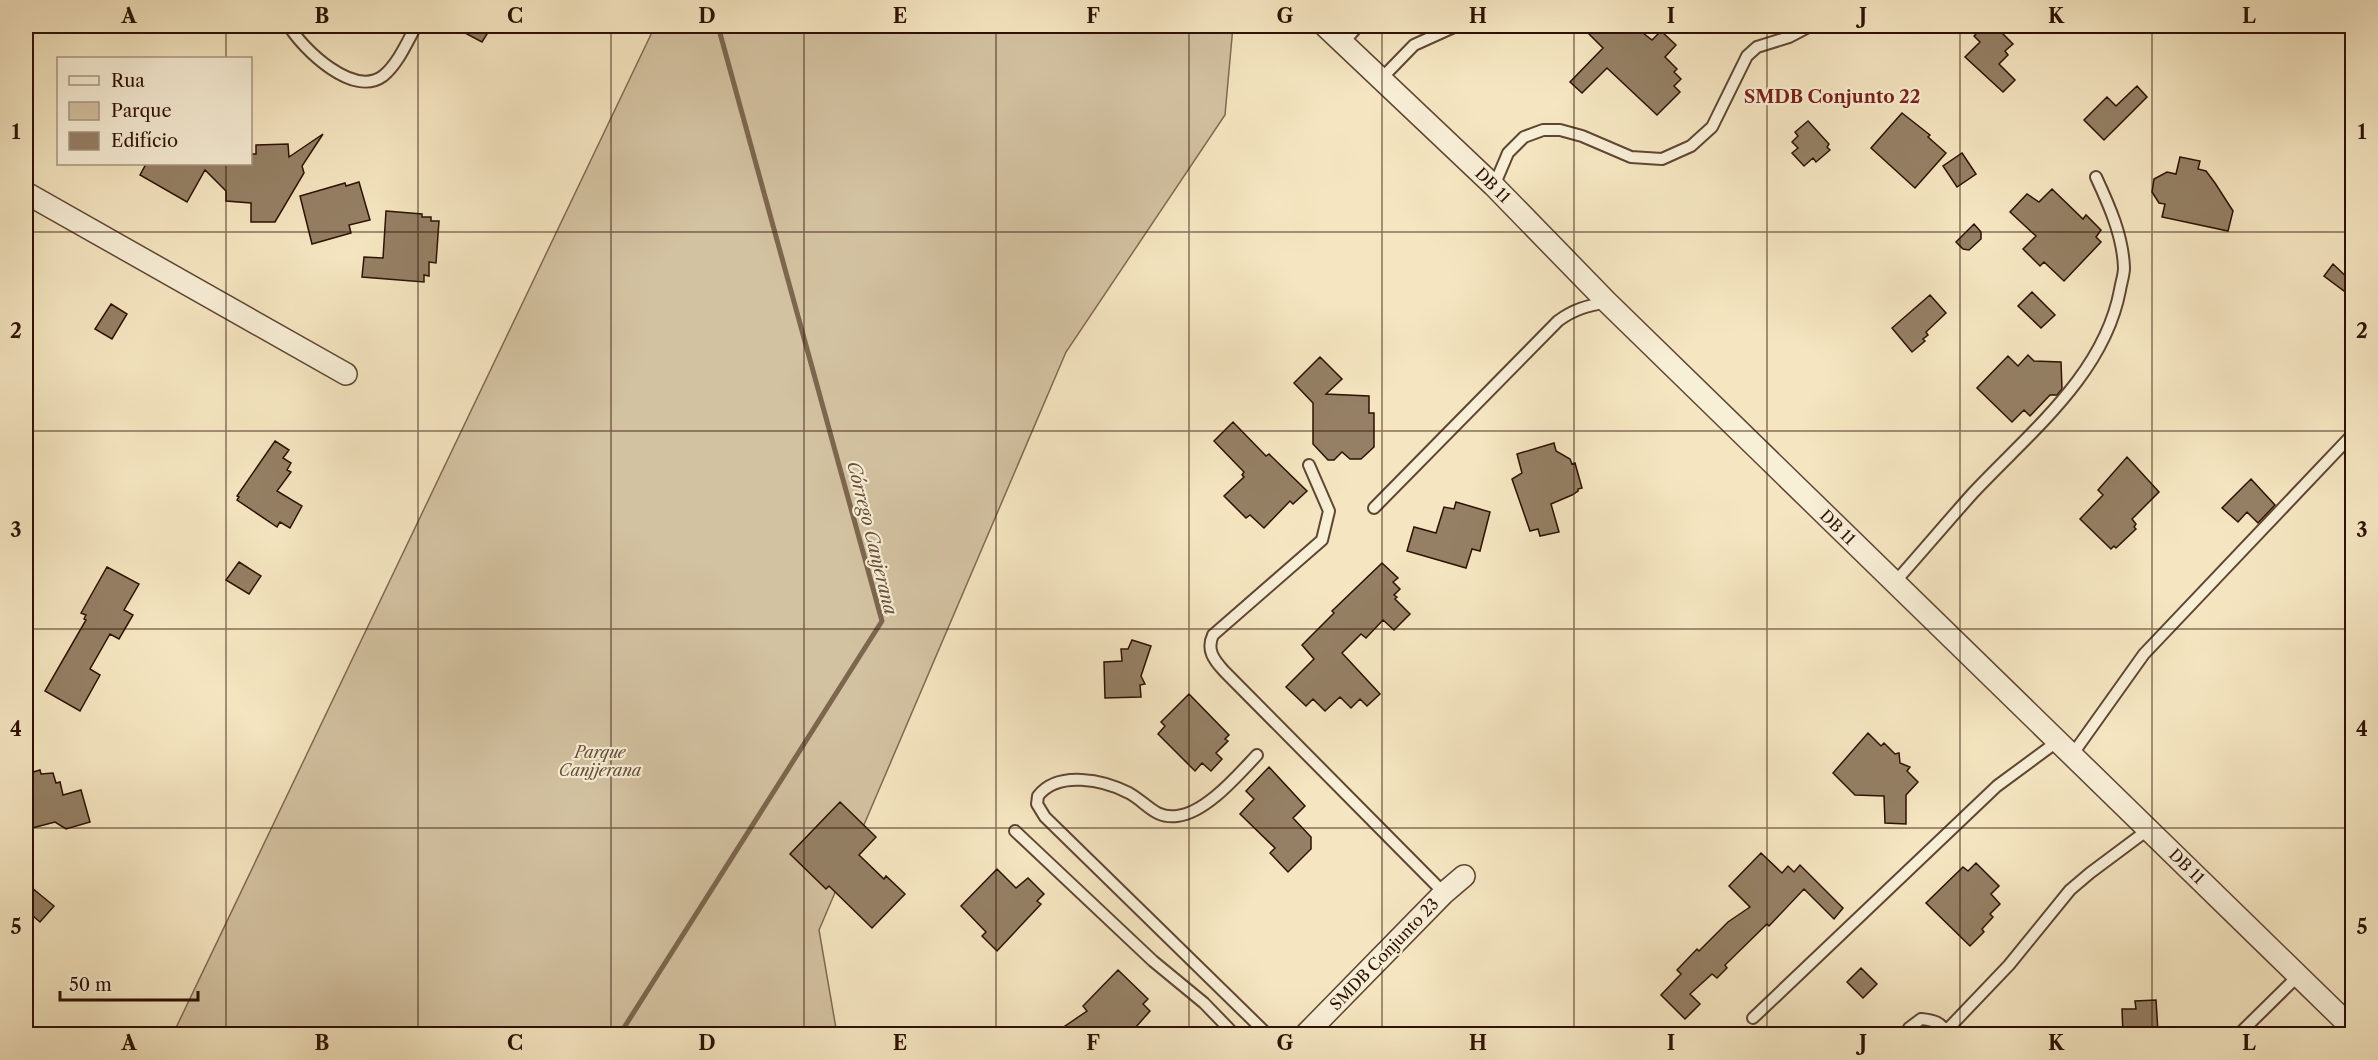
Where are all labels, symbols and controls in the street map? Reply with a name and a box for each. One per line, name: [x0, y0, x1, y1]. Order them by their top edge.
text: A: [120, 4, 137, 28]
text: B: [315, 4, 330, 28]
text: C: [507, 4, 523, 28]
text: D: [698, 4, 716, 28]
text: E: [893, 4, 907, 28]
text: F: [1086, 4, 1100, 28]
text: G: [1277, 4, 1294, 28]
text: H: [1469, 4, 1487, 28]
text: I: [1667, 4, 1675, 28]
text: J: [1855, 4, 1867, 28]
text: K: [2048, 4, 2065, 28]
text: L: [2242, 4, 2256, 28]
legend: [57, 57, 252, 165]
text: Rua: [111, 70, 145, 92]
district label: SMDB Conjunto 22: [1744, 86, 1920, 108]
text: Parque: [111, 100, 172, 122]
text: 1: [12, 120, 21, 144]
text: 1: [2358, 120, 2367, 144]
text: Edifício: [111, 130, 178, 152]
street label: DB 11: [1471, 163, 1515, 207]
text: 2: [10, 319, 22, 343]
text: 2: [2356, 319, 2368, 343]
water label: Córrego Canjerana: [842, 459, 902, 617]
street label: DB 11: [1816, 505, 1860, 549]
text: 3: [10, 518, 22, 542]
text: 3: [2356, 518, 2368, 542]
text: 4: [10, 717, 22, 741]
text: 4: [2356, 717, 2368, 741]
park label: Parque Canjjerana: [559, 742, 642, 780]
street label: DB 11: [2165, 844, 2209, 888]
street label: SMDB Conjunto 23: [1325, 894, 1443, 1014]
text: 5: [10, 915, 22, 939]
text: 5: [2356, 915, 2368, 939]
scale bar: [60, 964, 198, 1002]
text: 50 m: [69, 974, 112, 996]
text: A: [120, 1031, 137, 1055]
text: B: [315, 1031, 330, 1055]
text: C: [507, 1031, 523, 1055]
text: D: [698, 1031, 716, 1055]
text: E: [893, 1031, 907, 1055]
text: F: [1086, 1031, 1100, 1055]
text: G: [1277, 1031, 1294, 1055]
text: H: [1469, 1031, 1487, 1055]
text: I: [1667, 1031, 1675, 1055]
text: J: [1855, 1031, 1867, 1055]
text: K: [2048, 1031, 2065, 1055]
text: L: [2242, 1031, 2256, 1055]

